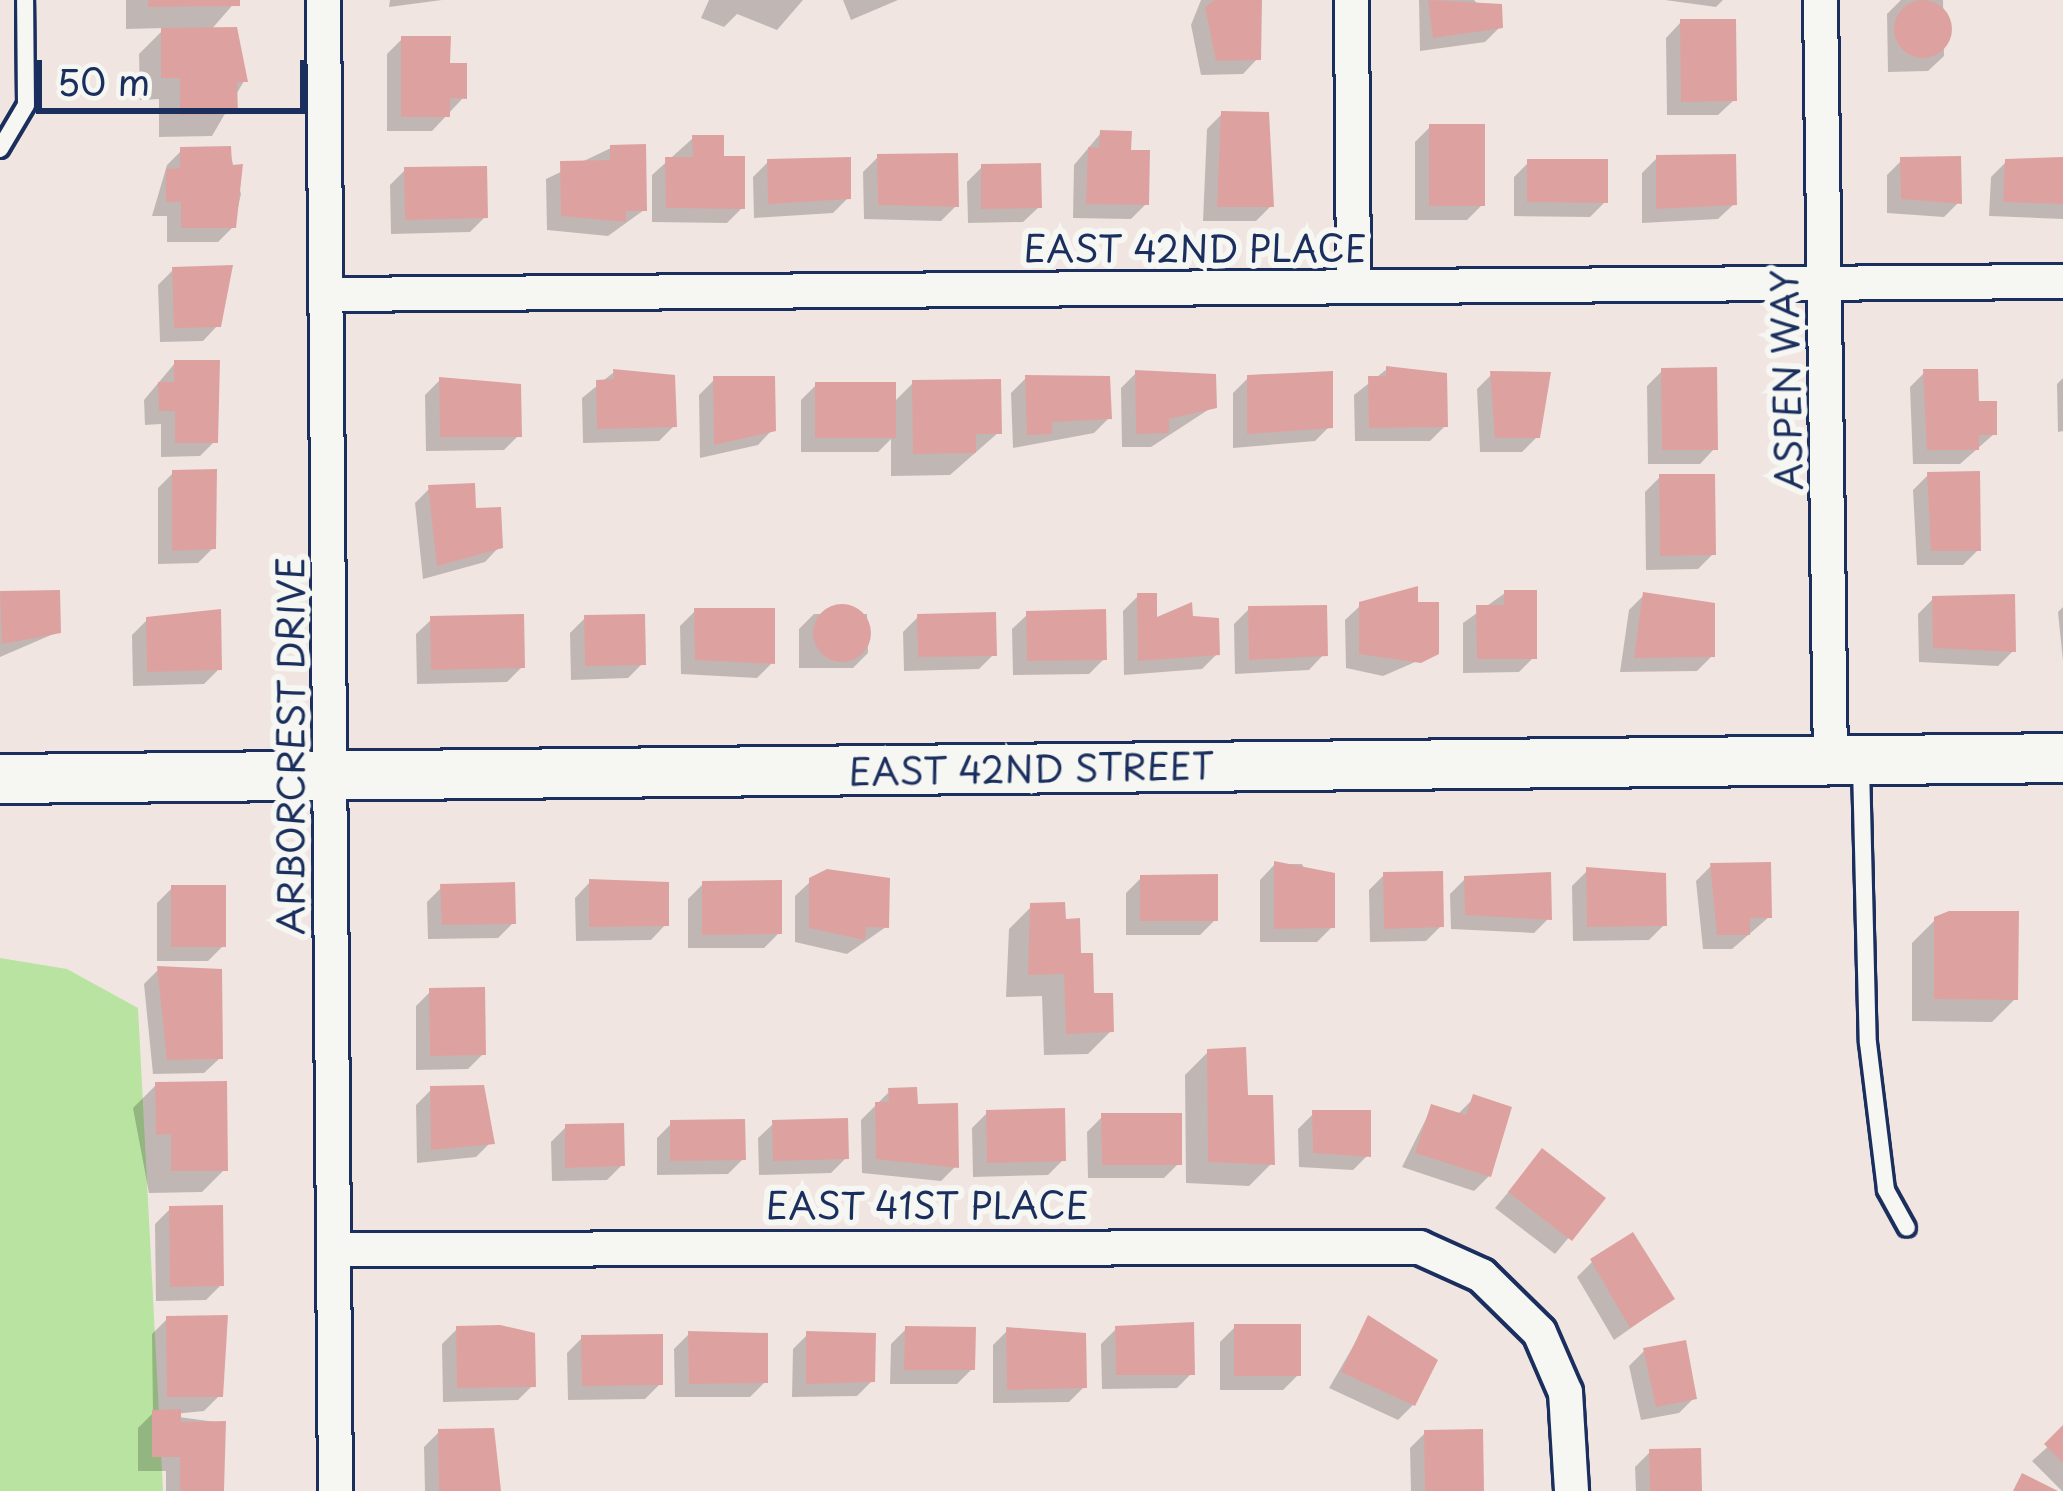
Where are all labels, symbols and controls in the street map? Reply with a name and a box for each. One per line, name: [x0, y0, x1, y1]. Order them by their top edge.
scale bar: [42, 36, 312, 110]
text: 50 m: [57, 54, 150, 108]
street label: EAST 42ND PLACE: [1023, 226, 1367, 270]
street label: ASPEN WAY: [1762, 270, 1810, 490]
street label: ARBORCREST DRIVE: [268, 558, 312, 934]
street label: EAST 42ND STREET: [847, 743, 1215, 793]
street label: EAST 41ST PLACE: [764, 1183, 1090, 1227]

